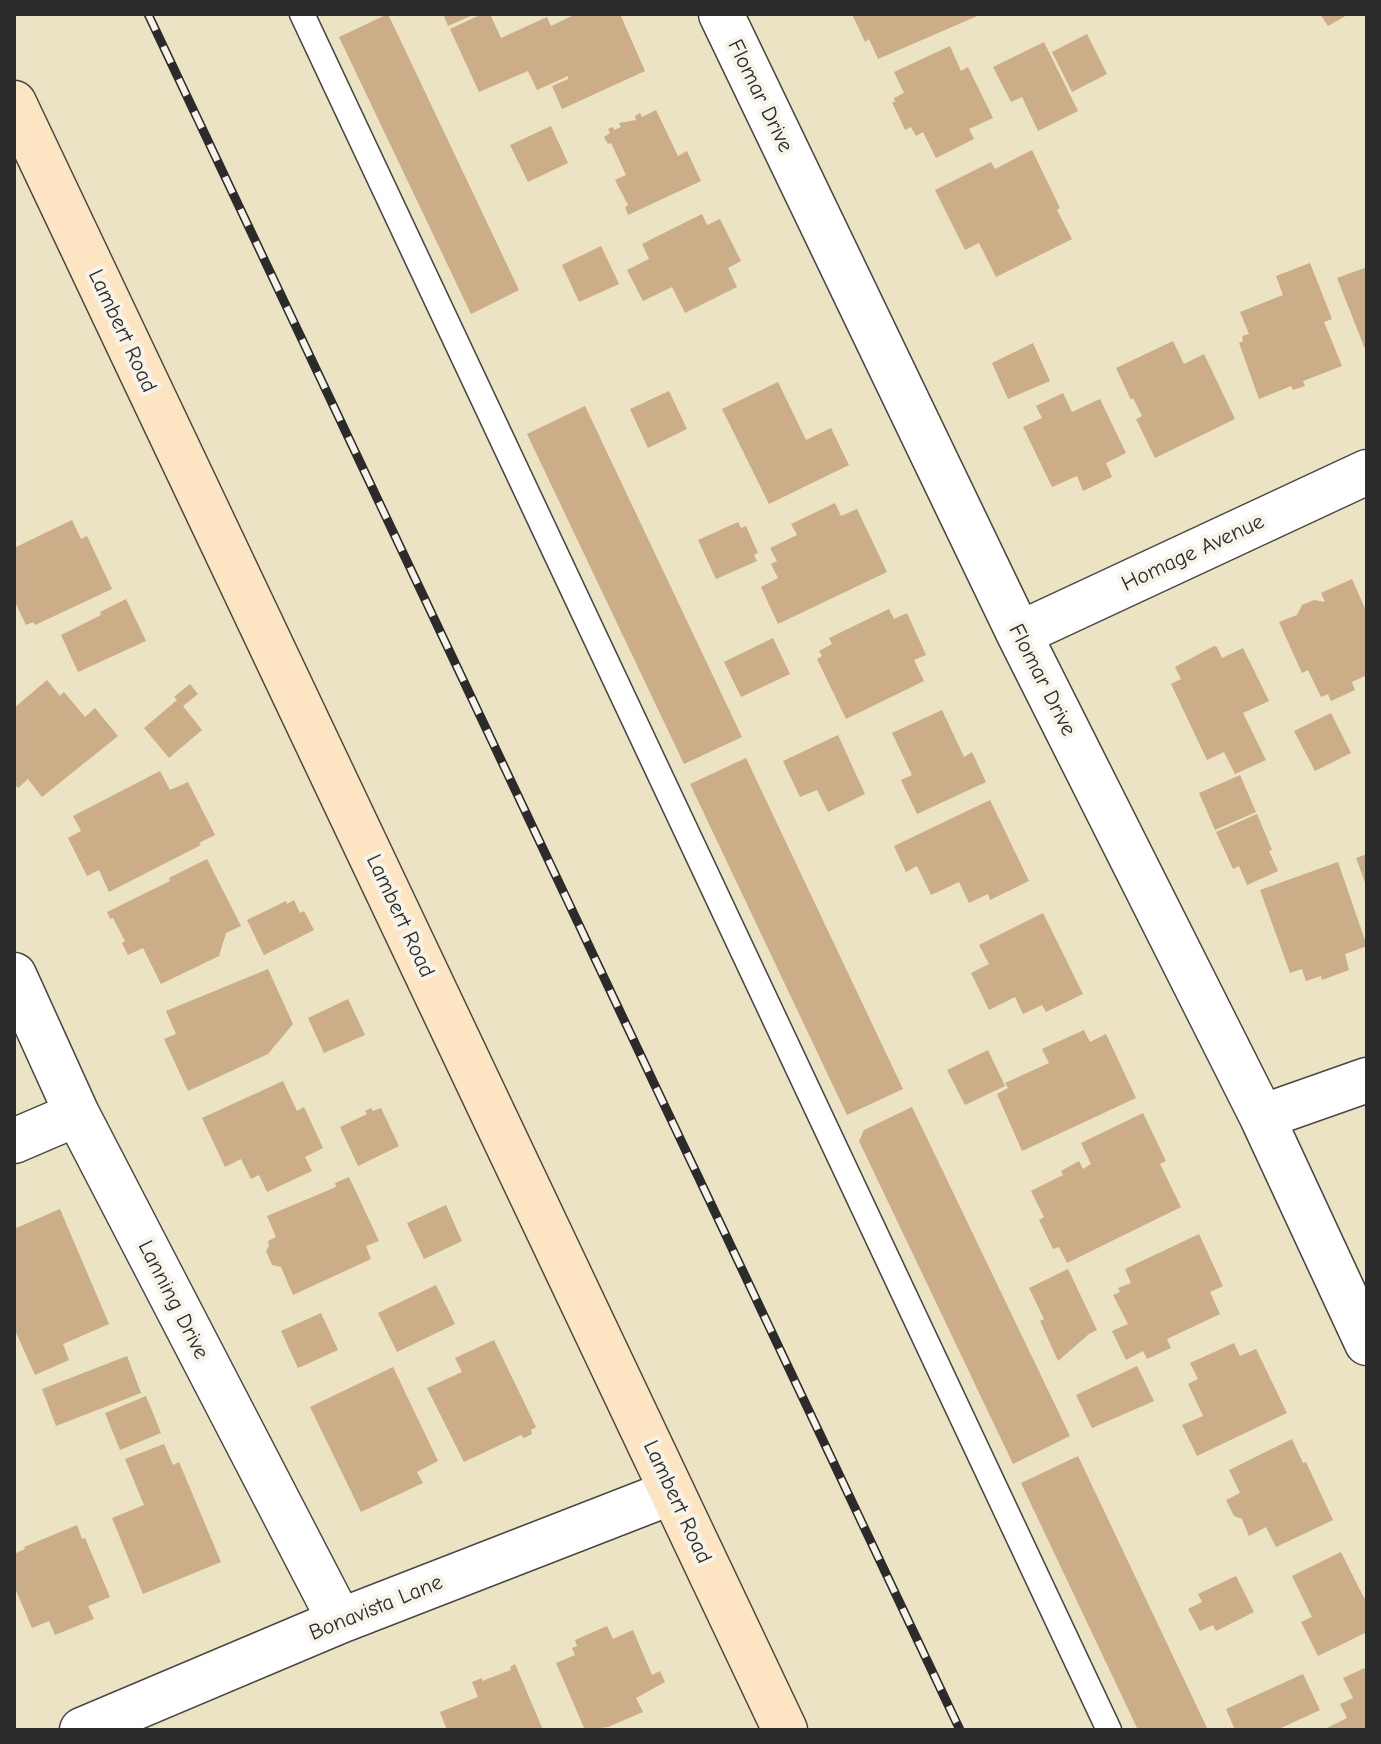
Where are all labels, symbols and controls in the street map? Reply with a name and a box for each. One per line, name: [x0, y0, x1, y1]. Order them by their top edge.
street label: Flomar Drive: [721, 35, 799, 157]
street label: Lambert Road: [82, 265, 162, 397]
street label: Homage Avenue: [1118, 508, 1268, 598]
street label: Flomar Drive: [1003, 620, 1081, 740]
street label: Lambert Road: [360, 850, 440, 982]
street label: Lanning Drive: [132, 1236, 214, 1364]
street label: Lambert Road: [637, 1436, 717, 1568]
street label: Bonavista Lane: [305, 1569, 447, 1647]

